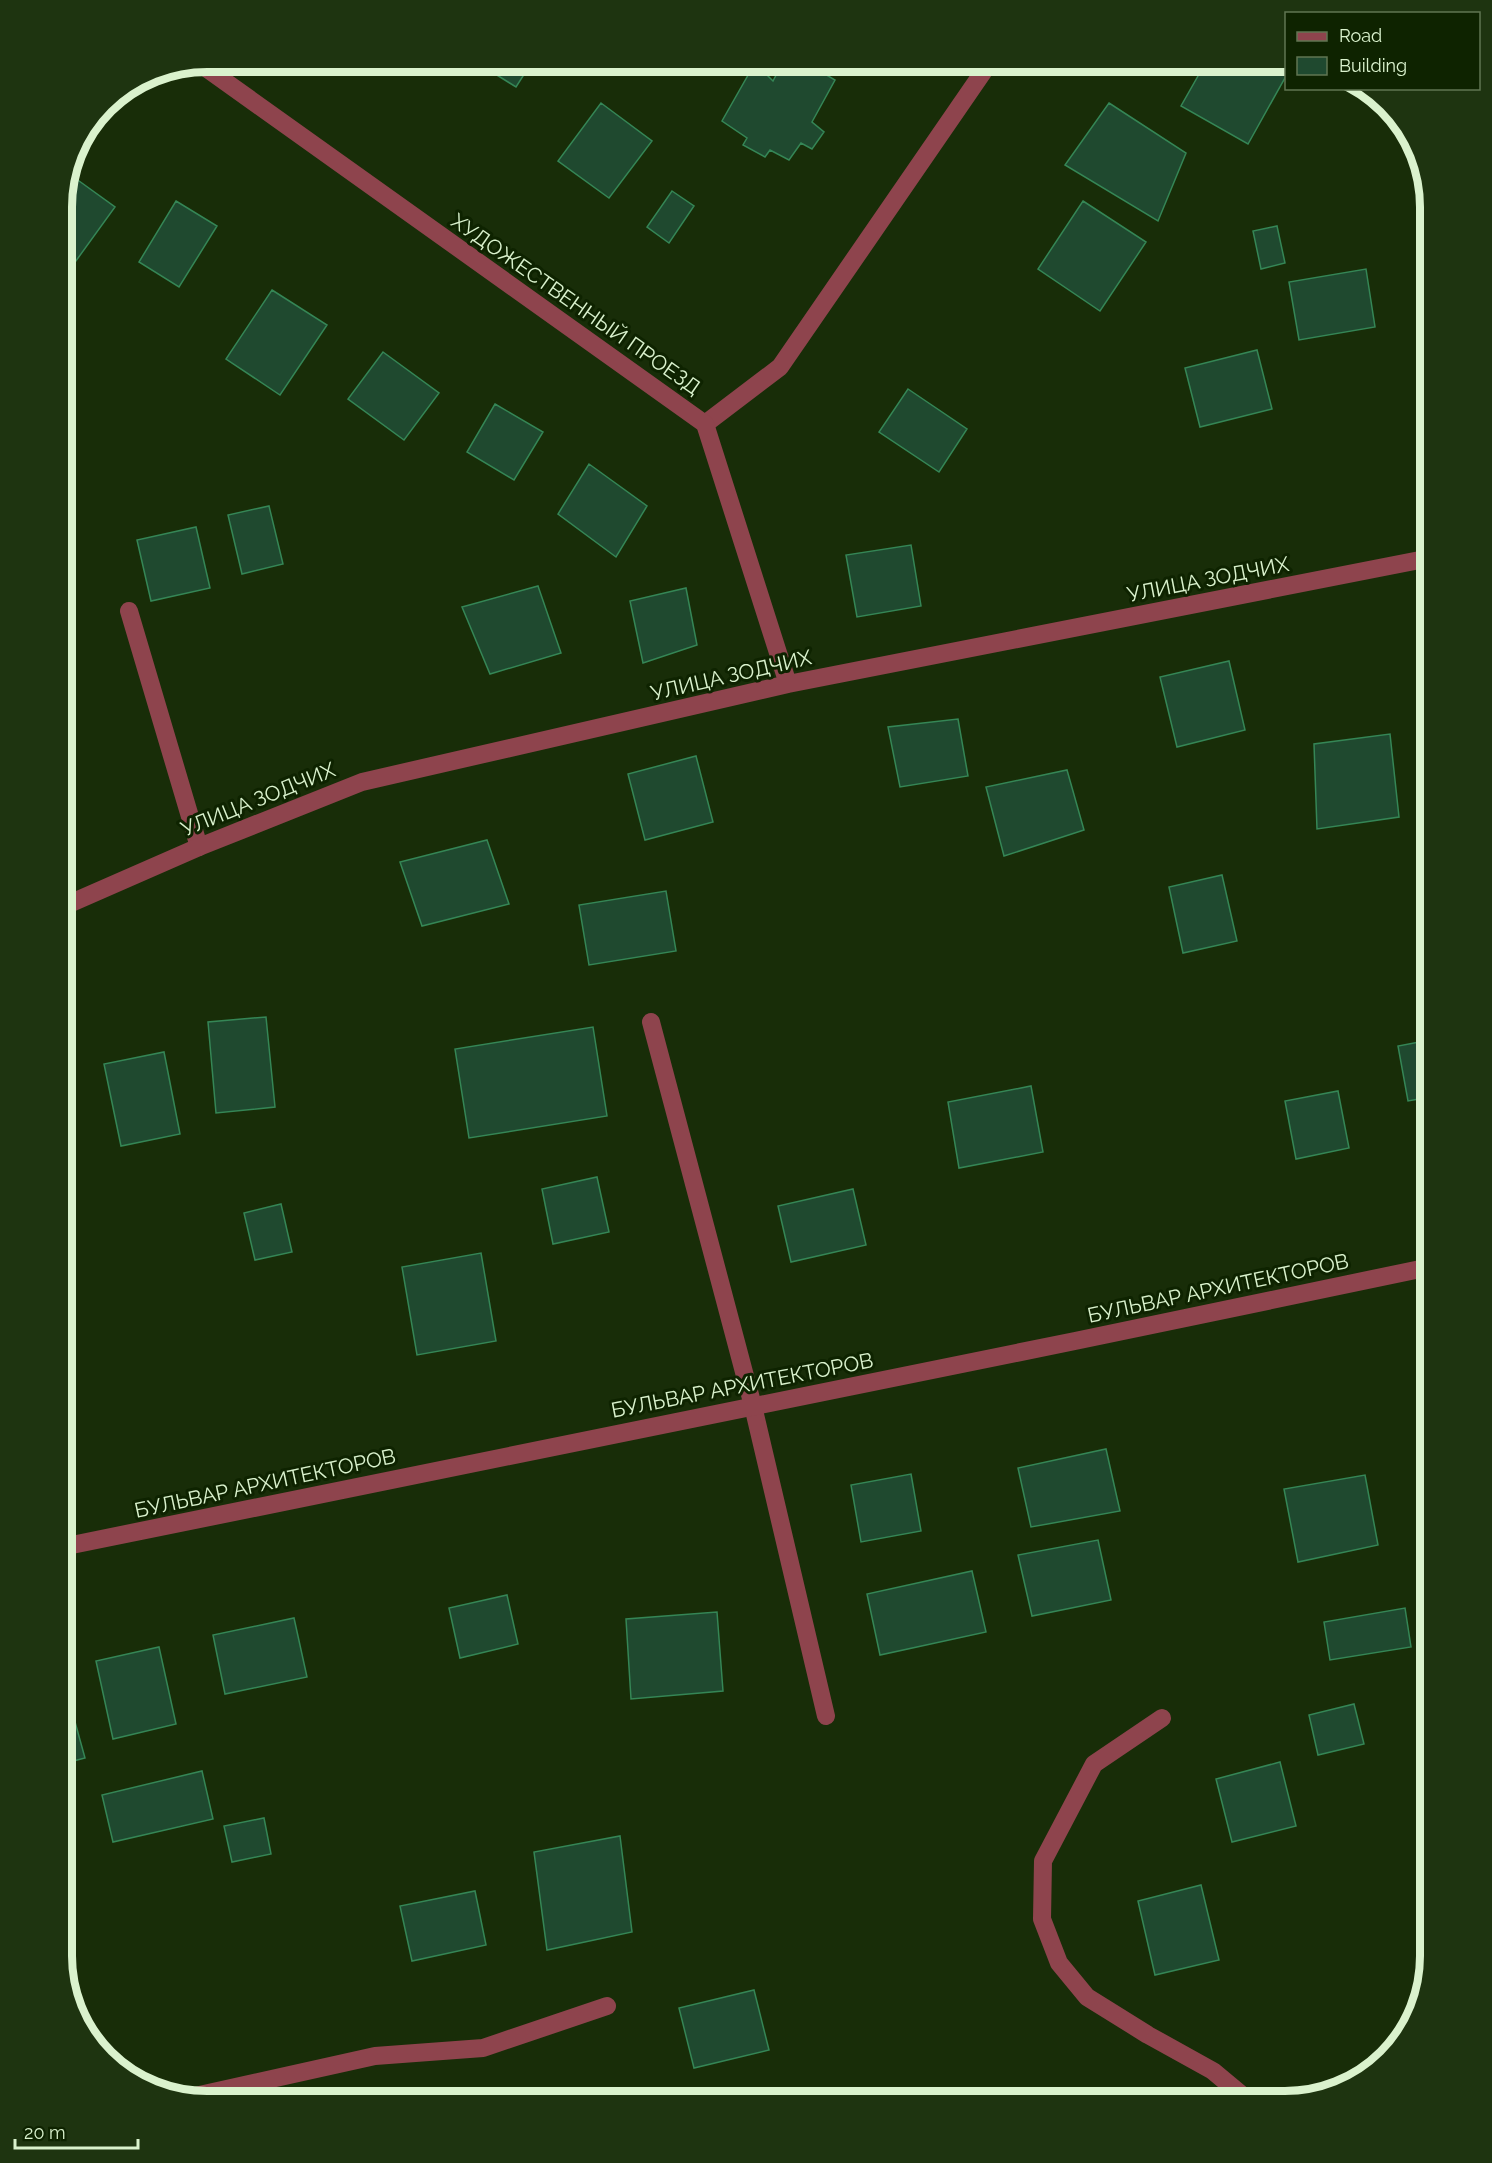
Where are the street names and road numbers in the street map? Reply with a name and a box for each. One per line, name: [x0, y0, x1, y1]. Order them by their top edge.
street label: ХУДОЖЕСТВЕННЫЙ ПРОЕЗД: [447, 208, 705, 400]
street label: УЛИЦА ЗОДЧИХ: [1125, 551, 1292, 607]
street label: УЛИЦА ЗОДЧИХ: [648, 644, 814, 706]
street label: УЛИЦА ЗОДЧИХ: [177, 756, 339, 841]
street label: БУЛЬВАР АРХИТЕКТОРОВ: [1085, 1248, 1351, 1328]
street label: БУЛЬВАР АРХИТЕКТОРОВ: [609, 1347, 875, 1423]
street label: БУЛЬВАР АРХИТЕКТОРОВ: [132, 1443, 398, 1523]

